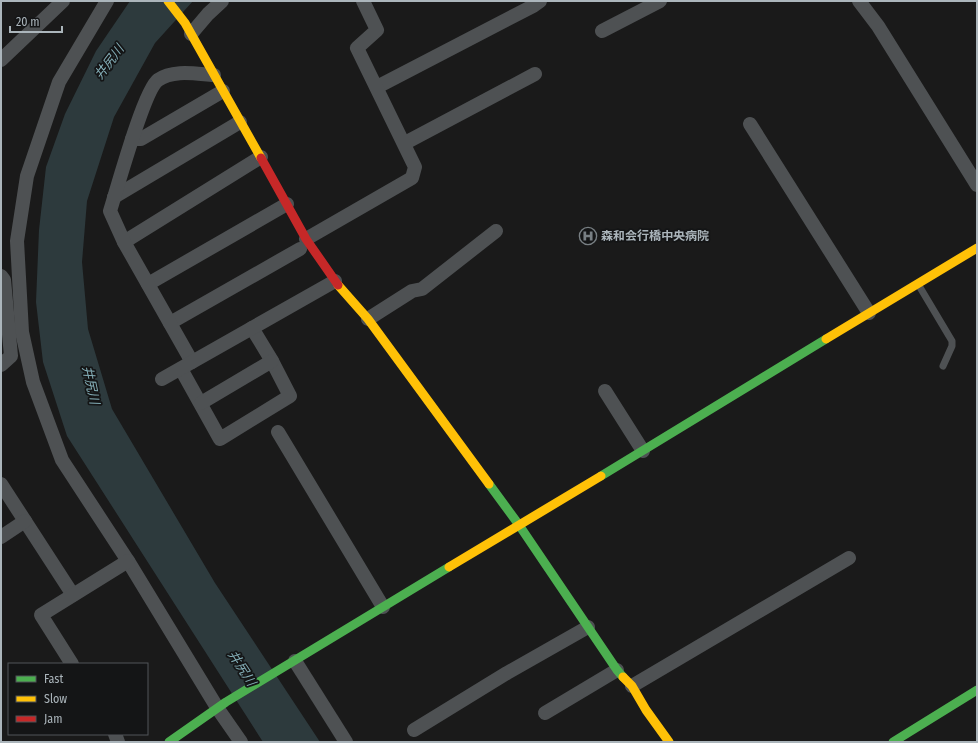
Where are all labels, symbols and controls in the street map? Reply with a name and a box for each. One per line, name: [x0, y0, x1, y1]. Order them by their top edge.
scale bar: [10, 8, 62, 34]
text: 20 m: [16, 15, 40, 29]
water label: 井尻川: [91, 40, 128, 82]
hospital icon: 森和会行橋中央病院: [578, 226, 598, 246]
place label: 森和会行橋中央病院: [601, 229, 709, 243]
water label: 井尻川: [80, 364, 103, 408]
water label: 井尻川: [225, 648, 260, 690]
legend: [8, 663, 148, 735]
text: Fast: [44, 672, 63, 686]
text: Slow: [44, 692, 67, 706]
text: Jam: [44, 712, 62, 726]

